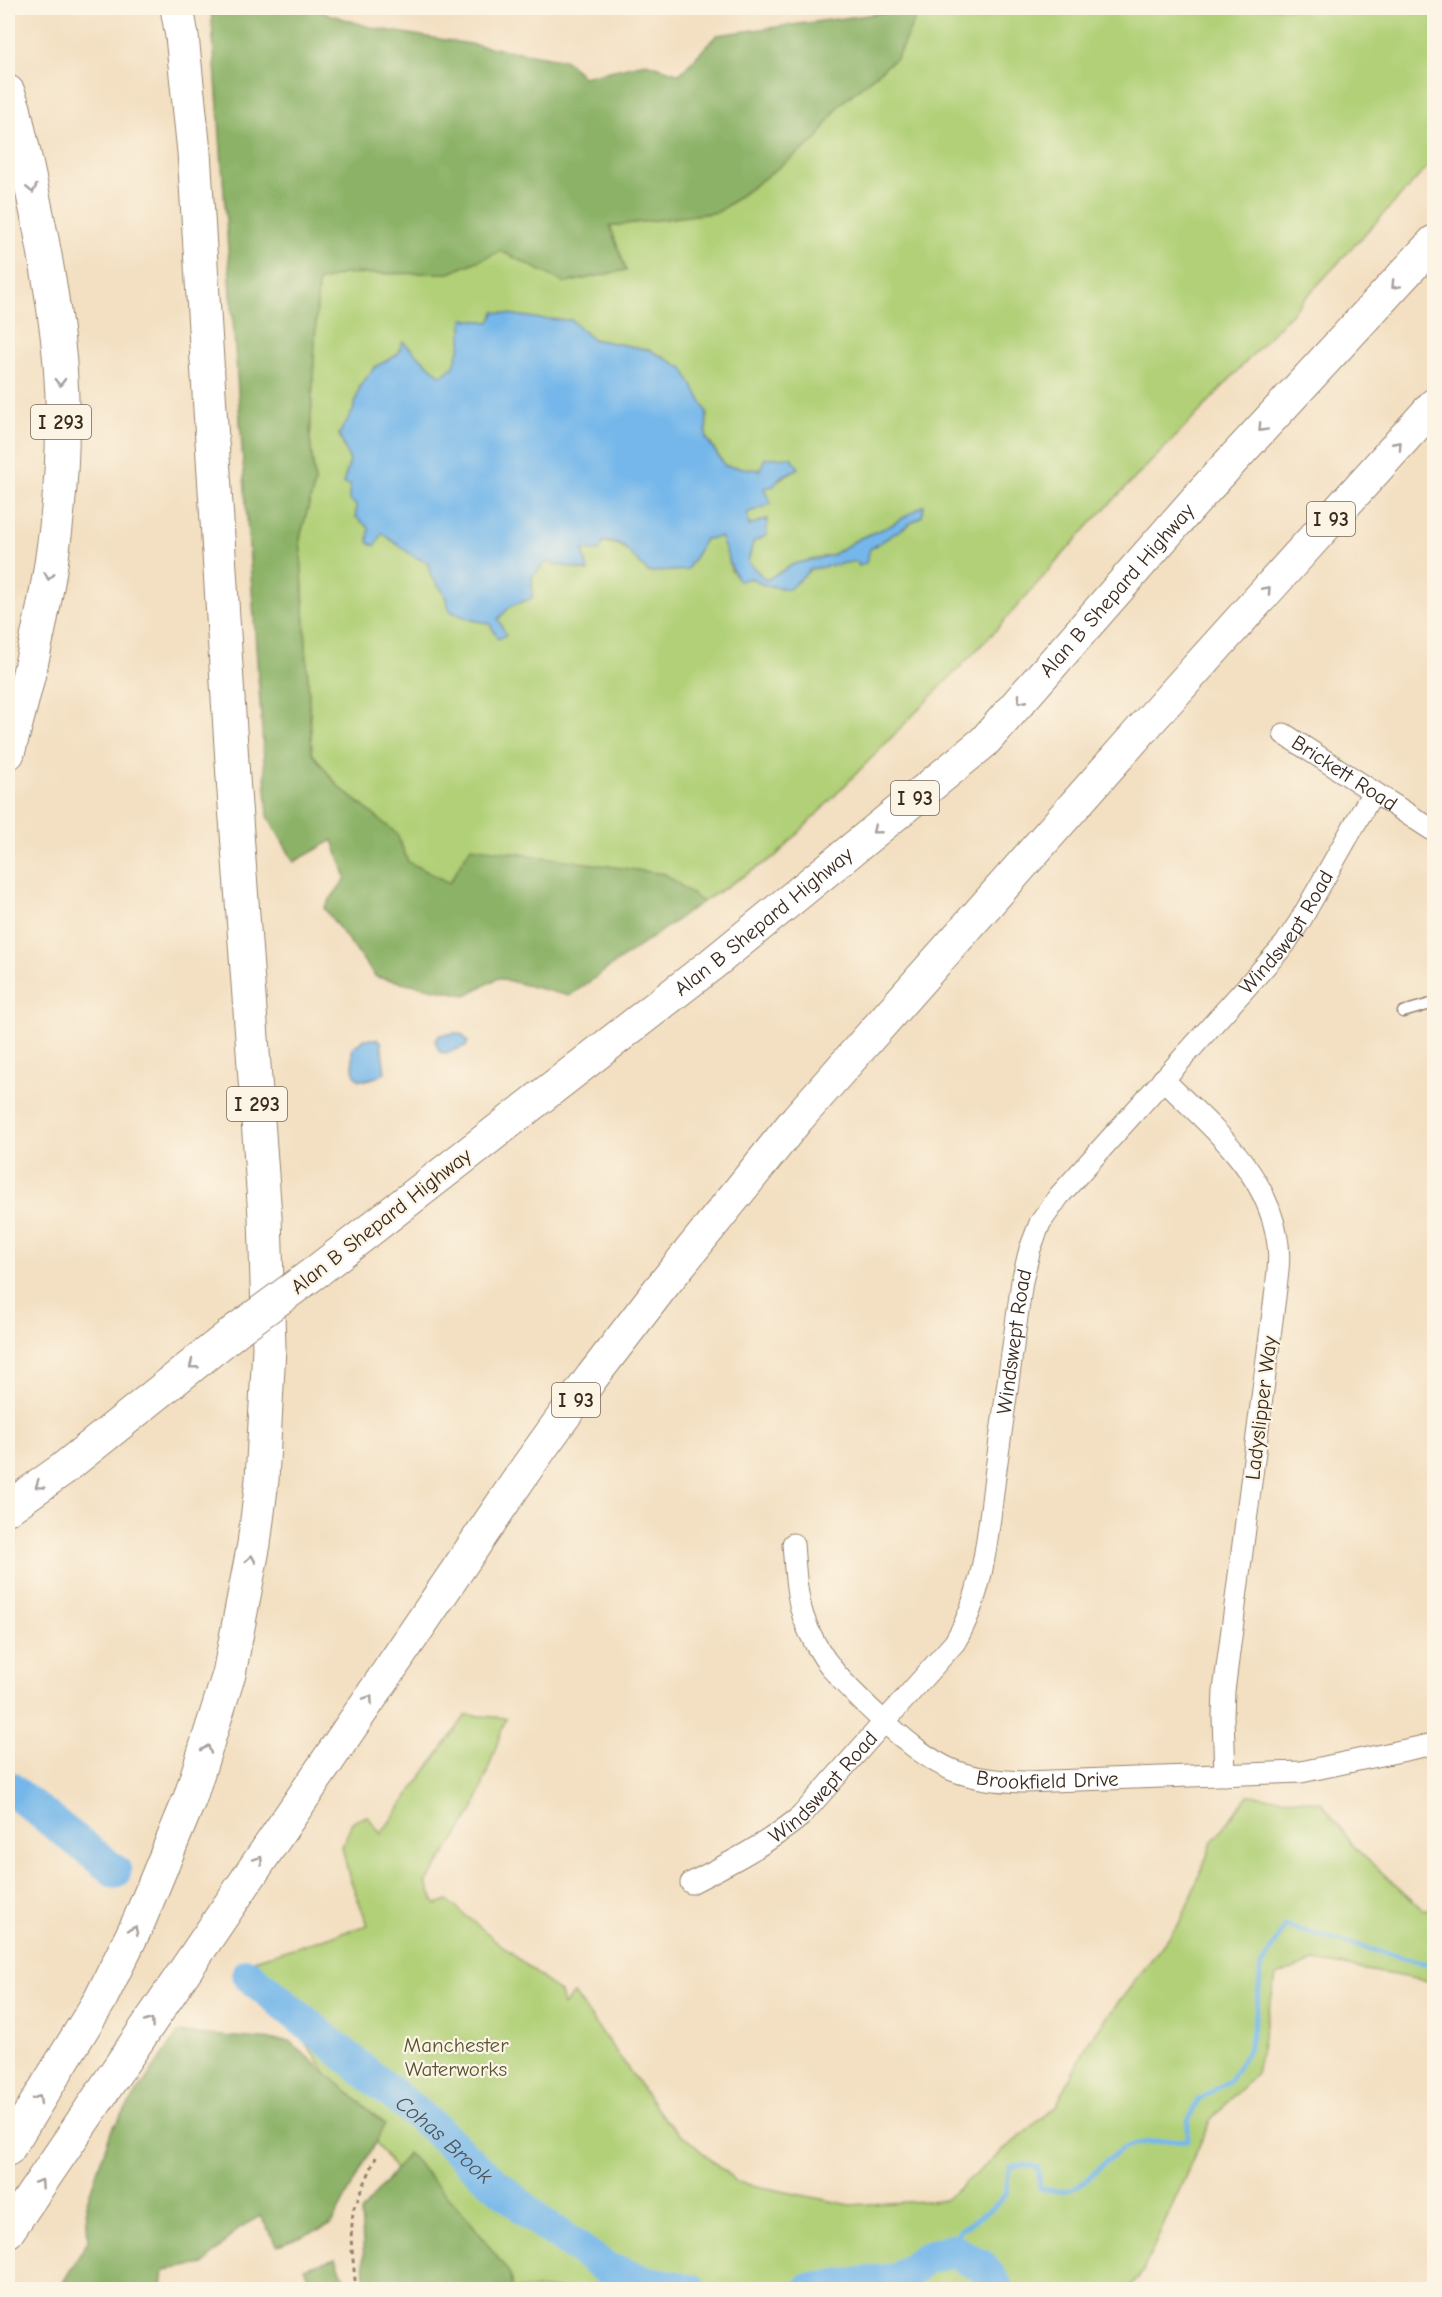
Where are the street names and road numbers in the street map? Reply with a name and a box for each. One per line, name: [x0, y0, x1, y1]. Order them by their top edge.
road number: I 293: [31, 405, 91, 439]
street label: Alan B Shepard Highway: [1035, 498, 1199, 682]
road number: I 93: [1307, 502, 1355, 536]
street label: Brickett Road: [1287, 730, 1402, 816]
road number: I 93: [891, 781, 939, 815]
street label: Alan B Shepard Highway: [670, 842, 858, 1001]
street label: Windswept Road: [1234, 866, 1338, 999]
road number: I 293: [227, 1087, 287, 1121]
street label: Alan B Shepard Highway: [286, 1143, 476, 1299]
street label: Windswept Road: [992, 1267, 1037, 1416]
street label: Ladyslipper Way: [1240, 1334, 1282, 1481]
road number: I 93: [552, 1383, 600, 1417]
street label: Windswept Road: [764, 1726, 882, 1848]
street label: Brookfield Drive: [974, 1765, 1119, 1794]

